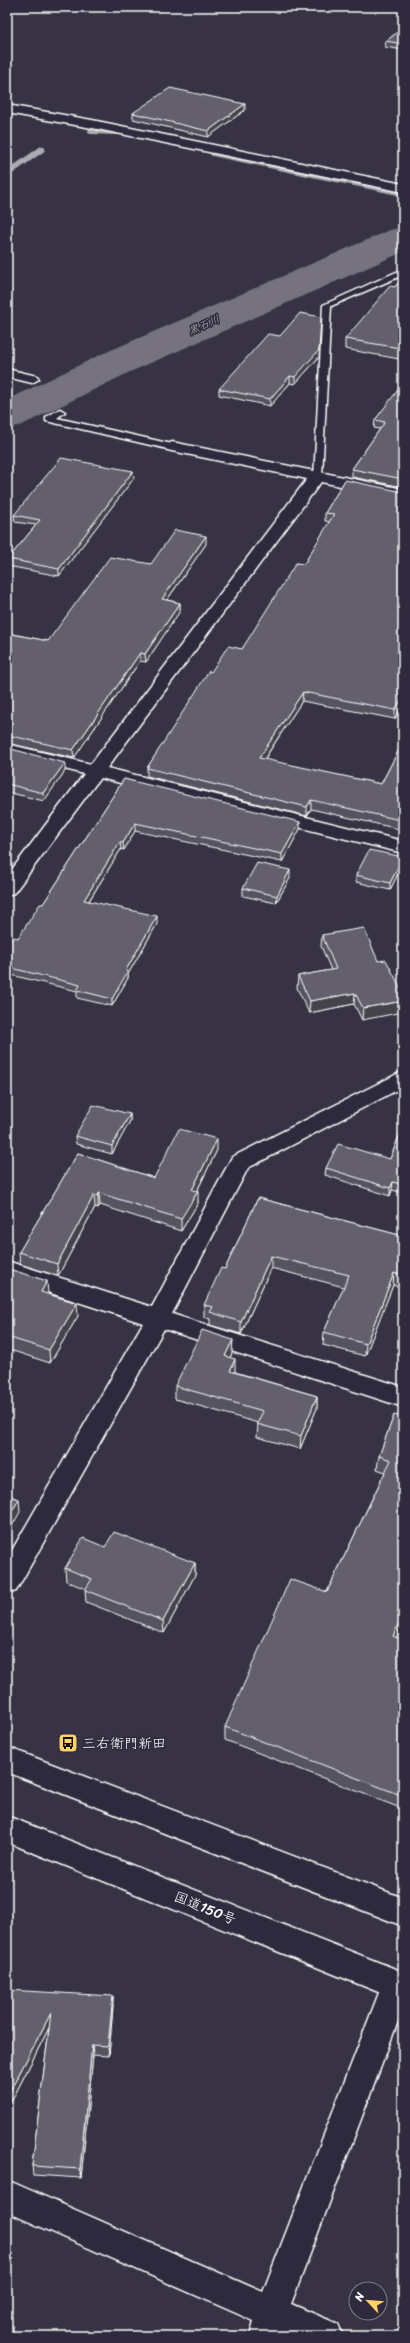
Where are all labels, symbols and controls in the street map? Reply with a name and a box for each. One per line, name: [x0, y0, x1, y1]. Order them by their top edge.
water label: 黒石川: [185, 310, 223, 340]
place label: 三右衛門新田: [82, 1731, 166, 1756]
bus stop icon: 三右衛門新田: [57, 1732, 79, 1754]
street label: 国道150号: [170, 1884, 240, 1932]
north arrow: [348, 2281, 388, 2321]
text: N: [349, 2289, 370, 2305]

